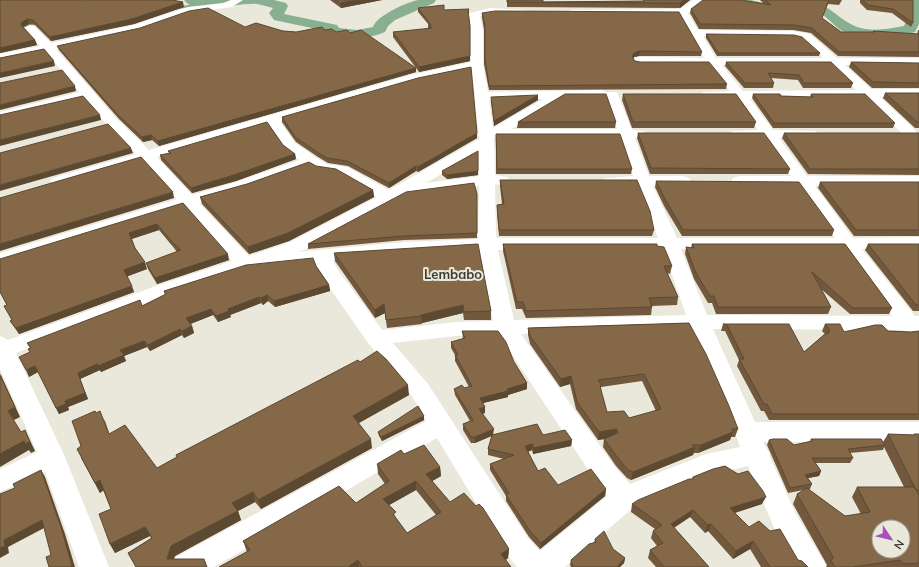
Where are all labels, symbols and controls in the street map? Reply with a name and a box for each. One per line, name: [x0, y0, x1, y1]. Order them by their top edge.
district label: Lembabo: [424, 266, 482, 282]
north arrow: [871, 519, 911, 559]
text: N: [891, 537, 907, 552]

